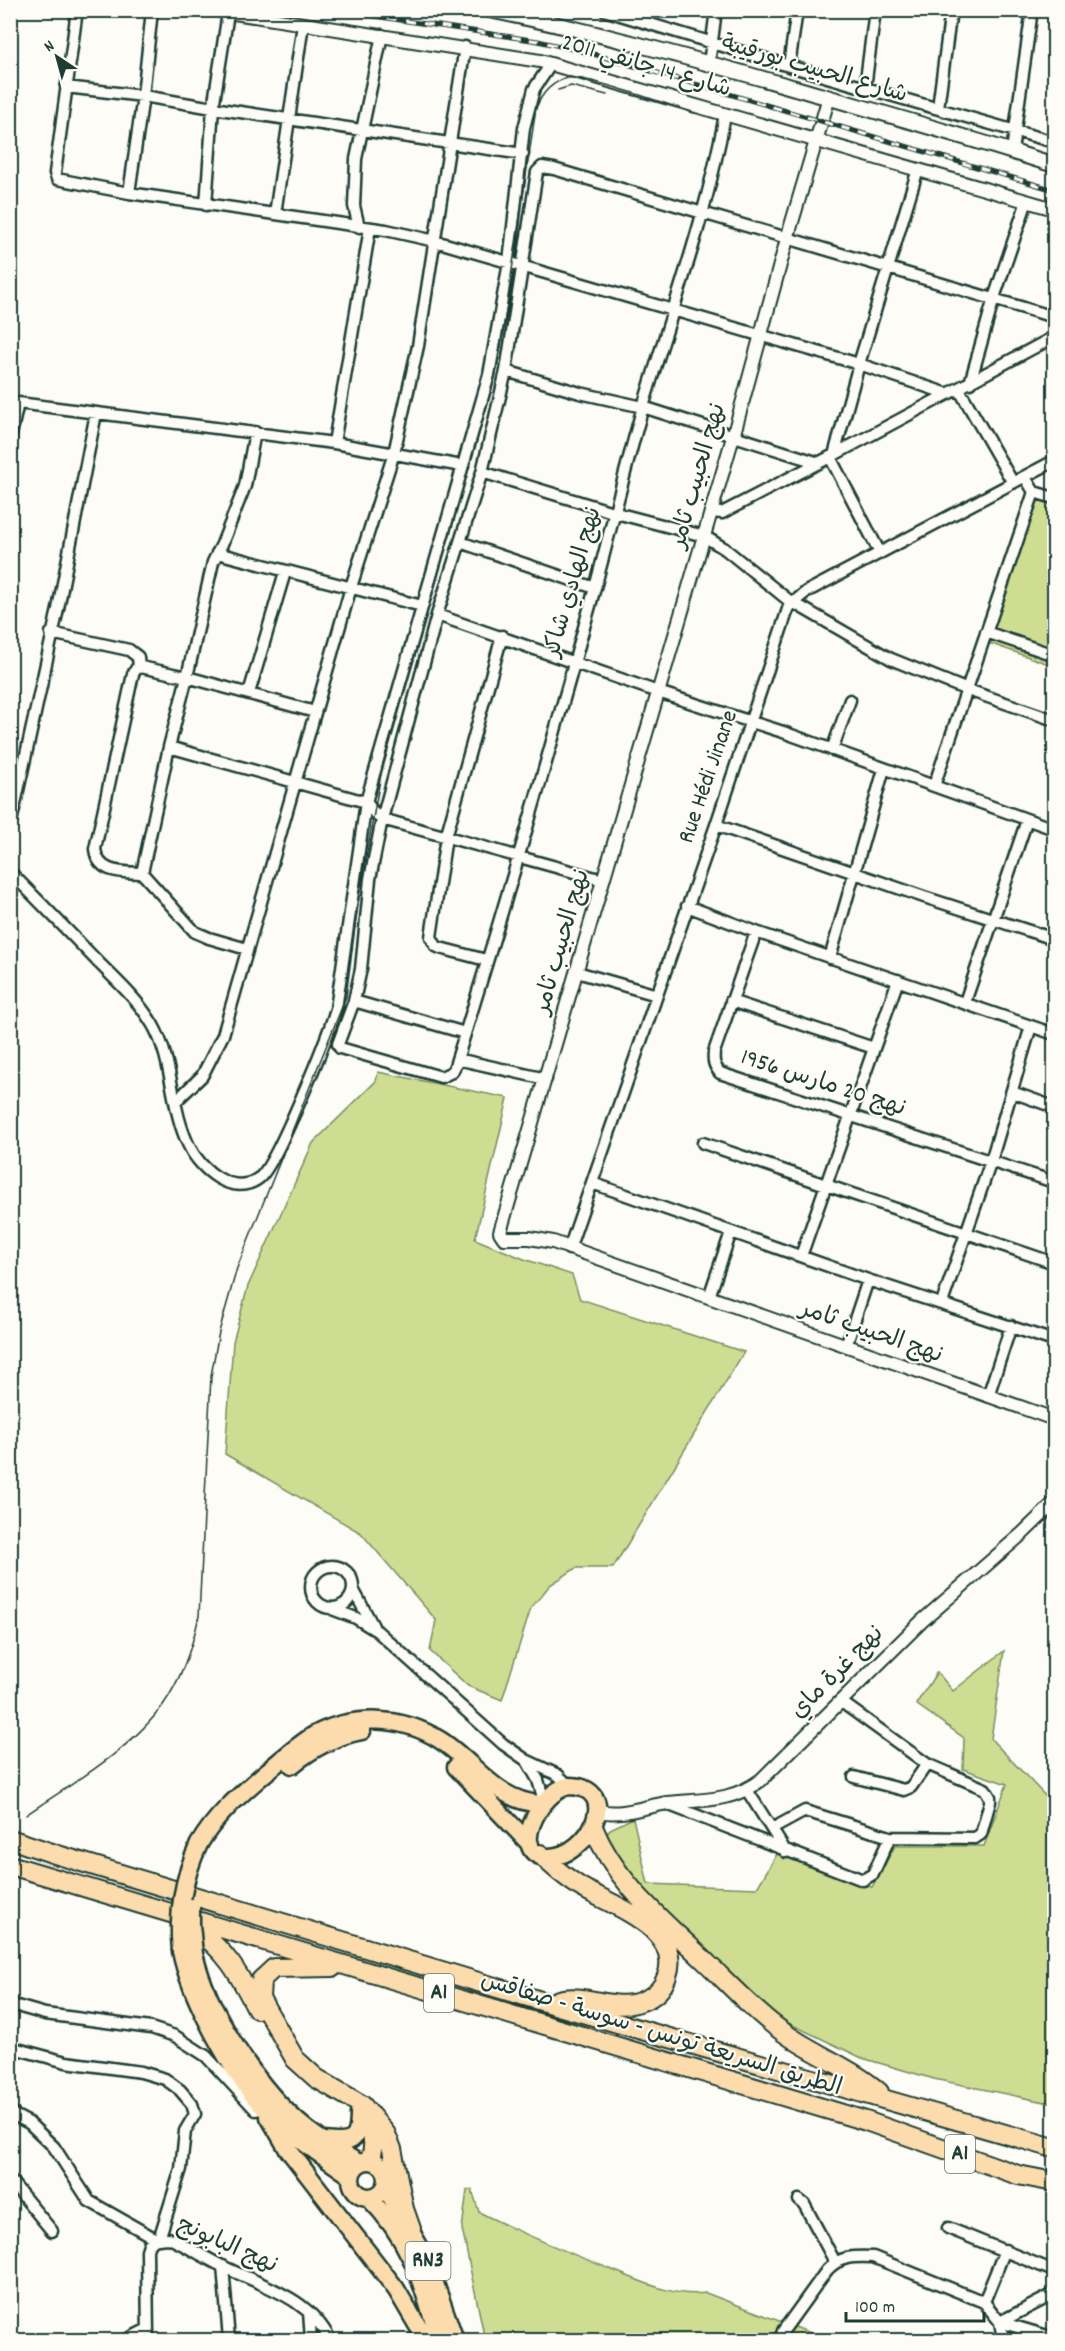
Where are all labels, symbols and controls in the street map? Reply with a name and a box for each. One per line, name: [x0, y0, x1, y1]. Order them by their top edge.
north arrow: [27, 27, 87, 87]
street label: شارع 14 جانفي 2011: [557, 27, 735, 108]
street label: شارع الحبيب بورقيبة: [717, 27, 911, 113]
text: N: [40, 35, 60, 59]
street label: نهج الحبيب ثامر: [662, 400, 736, 554]
street label: نهج الهادي شاكر: [536, 503, 612, 663]
street label: Rue Hédi Jinane: [670, 706, 748, 848]
street label: نهج الحبيب ثامر: [526, 866, 600, 1020]
street label: نهج 20 مارس 1956: [736, 1041, 910, 1127]
street label: نهج الحبيب ثامر: [793, 1292, 947, 1373]
street label: نهج غرة ماي: [783, 1618, 893, 1728]
street label: الطريق السريعة تونس - سوسة - صفاقس: [476, 1964, 846, 2106]
road number: A1: [424, 1974, 454, 2012]
road number: A1: [945, 2135, 975, 2173]
street label: نهج البابونج: [171, 2209, 283, 2283]
road number: RN3: [406, 2242, 450, 2280]
scale bar: [846, 2285, 984, 2323]
text: 100 m: [855, 2296, 895, 2321]

